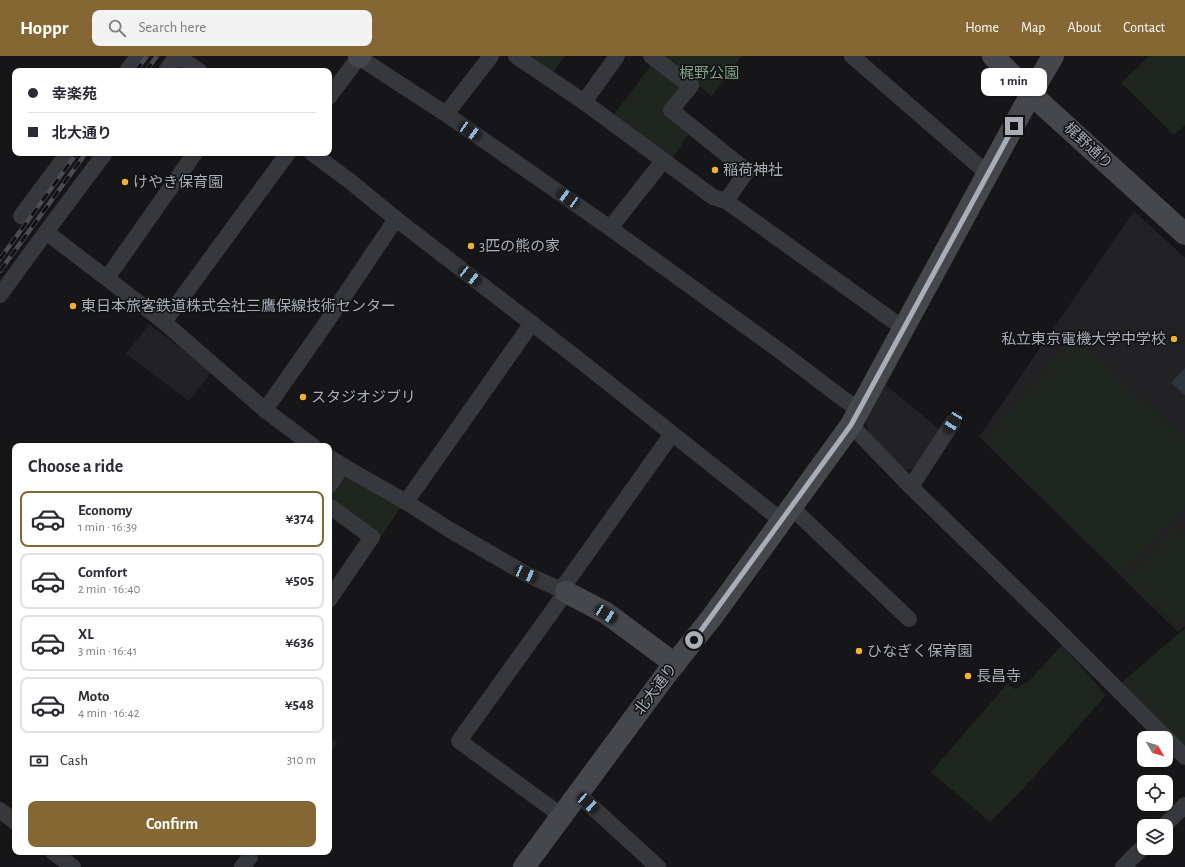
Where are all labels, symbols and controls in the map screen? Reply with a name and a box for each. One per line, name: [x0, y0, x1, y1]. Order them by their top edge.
search box: [92, 10, 372, 46]
icon: search: [106, 17, 128, 39]
text: Hoppr: [20, 19, 68, 38]
text: Search here: [138, 20, 206, 35]
text: Home: [965, 21, 999, 35]
text: Map: [1021, 21, 1045, 35]
text: About: [1067, 21, 1101, 35]
text: Contact: [1123, 21, 1165, 35]
park label: 梶野公園: [679, 65, 739, 81]
callout: 1 min: [981, 68, 1047, 96]
text: 1 min: [1000, 75, 1028, 88]
text: 幸楽苑: [52, 87, 97, 102]
route end: [1005, 117, 1023, 135]
car: [457, 119, 483, 143]
street label: 梶野通り: [1061, 119, 1116, 172]
text: 北大通り: [52, 126, 112, 141]
place label: 稲荷神社: [723, 162, 783, 178]
marker: 稲荷神社: [710, 165, 720, 175]
place label: けやき保育園: [133, 174, 223, 190]
marker: けやき保育園: [120, 177, 130, 187]
car: [555, 186, 581, 210]
place label: 3匹の熊の家: [479, 238, 560, 254]
marker: 3匹の熊の家: [466, 241, 476, 251]
car: [457, 264, 483, 288]
place label: 東日本旅客鉄道株式会社三鷹保線技術センター: [81, 297, 396, 314]
marker: 東日本旅客鉄道株式会社三鷹保線技術センター: [68, 301, 78, 311]
place label: 私立東京電機大学中学校: [1001, 330, 1166, 347]
marker: 私立東京電機大学中学校: [1169, 334, 1179, 344]
place label: スタジオジブリ: [311, 389, 416, 405]
marker: スタジオジブリ: [298, 392, 308, 402]
car: [942, 409, 964, 435]
text: Choose a ride: [28, 458, 123, 476]
icon: car: [30, 501, 66, 537]
text: Economy: [78, 503, 132, 518]
text: ¥374: [286, 511, 314, 526]
text: 1 min · 16:39: [78, 521, 137, 534]
icon: car: [30, 563, 66, 599]
car: [513, 564, 539, 584]
text: Comfort: [78, 565, 127, 580]
text: ¥505: [285, 573, 314, 588]
text: 2 min · 16:40: [78, 583, 140, 596]
car: [593, 602, 619, 626]
icon: car: [30, 625, 66, 661]
text: XL: [78, 627, 94, 642]
route start: [685, 631, 703, 649]
text: ¥636: [285, 635, 314, 650]
place label: ひなぎく保育園: [867, 643, 972, 659]
text: 3 min · 16:41: [78, 645, 137, 658]
marker: ひなぎく保育園: [854, 646, 864, 656]
street label: 北大通り: [630, 659, 680, 717]
place label: 長昌寺: [976, 668, 1021, 684]
marker: 長昌寺: [963, 671, 973, 681]
icon: car: [30, 687, 66, 723]
text: Moto: [78, 689, 110, 704]
text: ¥548: [285, 697, 314, 712]
text: 4 min · 16:42: [78, 707, 140, 720]
north arrow: [1137, 731, 1173, 767]
map controls: [1137, 731, 1173, 855]
icon: cash: [28, 750, 50, 772]
text: Cash: [60, 753, 88, 768]
text: 310 m: [287, 754, 316, 767]
button: locate: [1137, 775, 1173, 811]
car: [575, 791, 601, 815]
button: Confirm: [28, 801, 316, 847]
button: layers: [1137, 819, 1173, 855]

